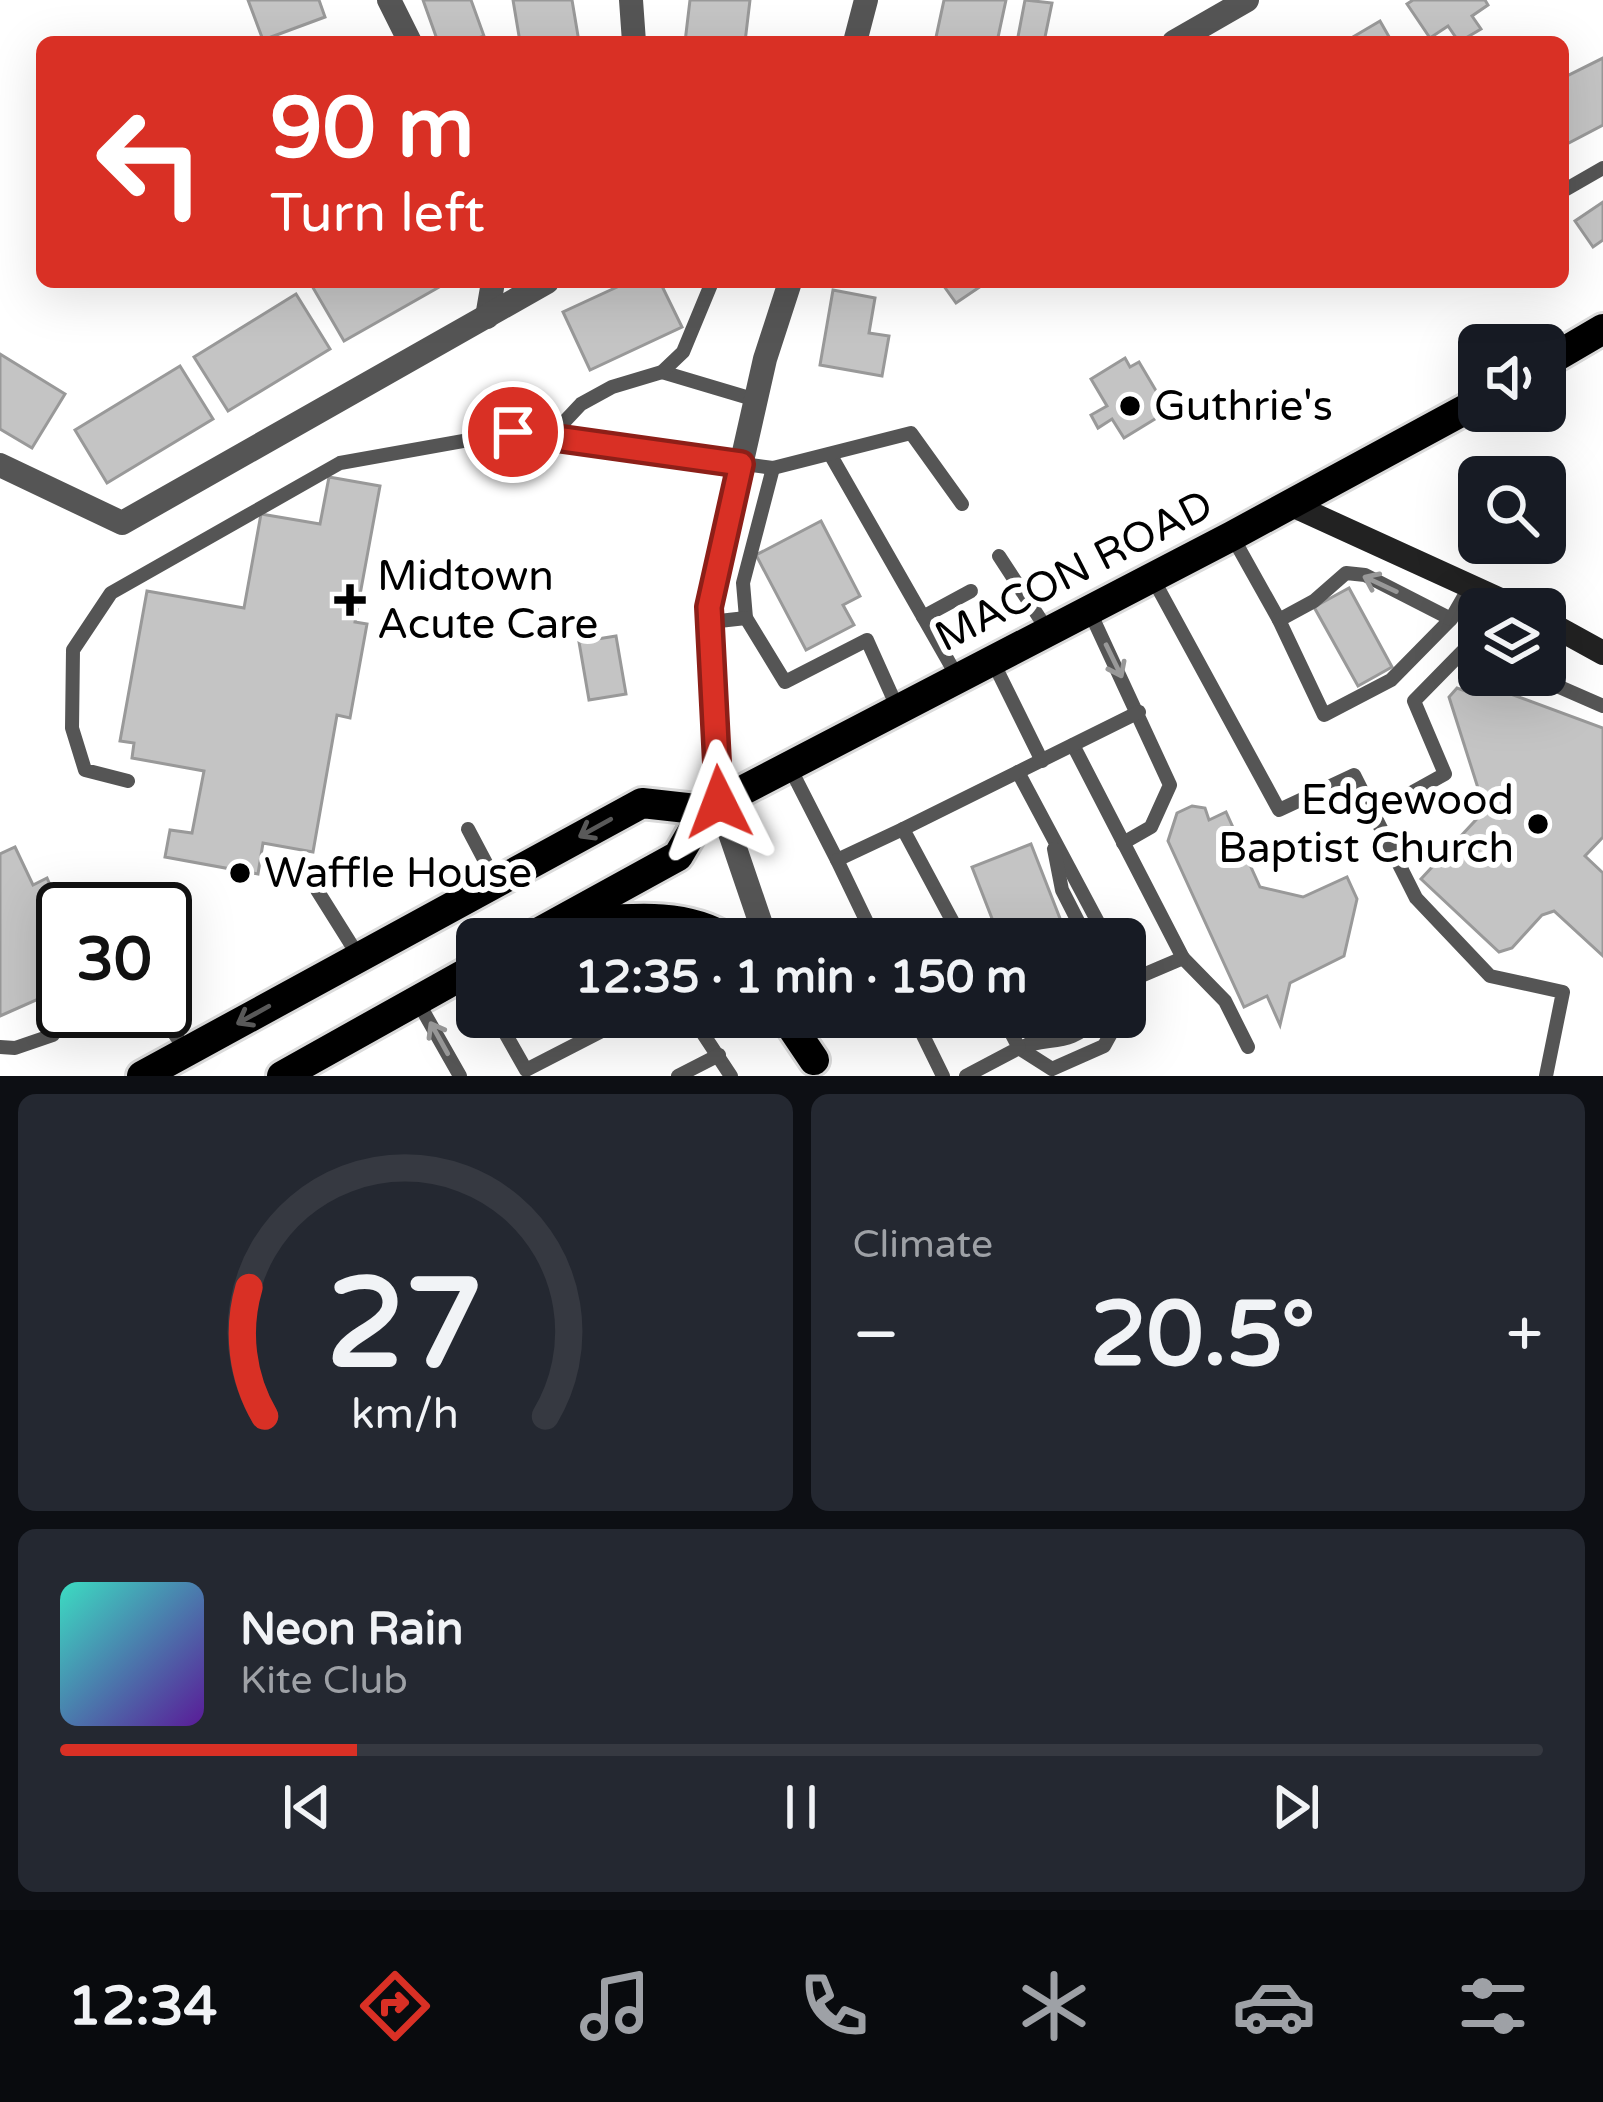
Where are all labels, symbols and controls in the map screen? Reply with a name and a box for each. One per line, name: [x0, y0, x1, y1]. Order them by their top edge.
text: 90 m: [270, 79, 474, 180]
icon: left: [72, 84, 228, 240]
text: Turn left: [270, 181, 485, 246]
map controls: [1458, 324, 1566, 696]
button: sound: [1458, 324, 1566, 432]
pin: [462, 381, 564, 483]
place label: Guthrie's: [1154, 381, 1333, 432]
marker: Guthrie's: [1117, 393, 1143, 419]
icon: arrive: [480, 399, 546, 465]
button: search: [1458, 456, 1566, 564]
street label: MACON ROAD: [927, 479, 1221, 663]
place label: Midtown Acute Care: [377, 551, 598, 650]
one-way arrow: [1363, 572, 1399, 594]
marker: Midtown Acute Care: [334, 584, 366, 616]
button: layers: [1458, 588, 1566, 696]
one-way arrow: [1104, 642, 1126, 678]
position arrow: [656, 739, 782, 865]
place label: Edgewood Baptist Church: [1218, 775, 1514, 874]
marker: Edgewood Baptist Church: [1525, 811, 1551, 837]
one-way arrow: [578, 817, 613, 840]
place label: Waffle House: [264, 848, 532, 899]
marker: Waffle House: [227, 860, 253, 886]
speed limit sign: 30: [36, 882, 192, 1038]
text: 12:35 · 1 min · 150 m: [575, 951, 1027, 1005]
one-way arrow: [236, 1004, 271, 1027]
one-way arrow: [426, 1022, 450, 1057]
text: Climate: [853, 1221, 993, 1268]
text: 27: [327, 1250, 484, 1401]
text: 20.5°: [1090, 1281, 1315, 1390]
text: −: [853, 1295, 900, 1375]
text: +: [1506, 1295, 1543, 1375]
text: km/h: [351, 1388, 459, 1439]
text: Neon Rain: [240, 1603, 463, 1657]
text: Kite Club: [240, 1657, 408, 1704]
icon: previous: [274, 1774, 340, 1840]
icon: pause: [768, 1774, 834, 1840]
icon: next: [1263, 1774, 1329, 1840]
icon: directions: [353, 1964, 437, 2048]
icon: music: [573, 1964, 657, 2048]
icon: phone: [792, 1964, 876, 2048]
icon: climate: [1012, 1964, 1096, 2048]
icon: car: [1232, 1964, 1316, 2048]
icon: filters: [1451, 1964, 1535, 2048]
text: 12:34: [68, 1974, 218, 2039]

